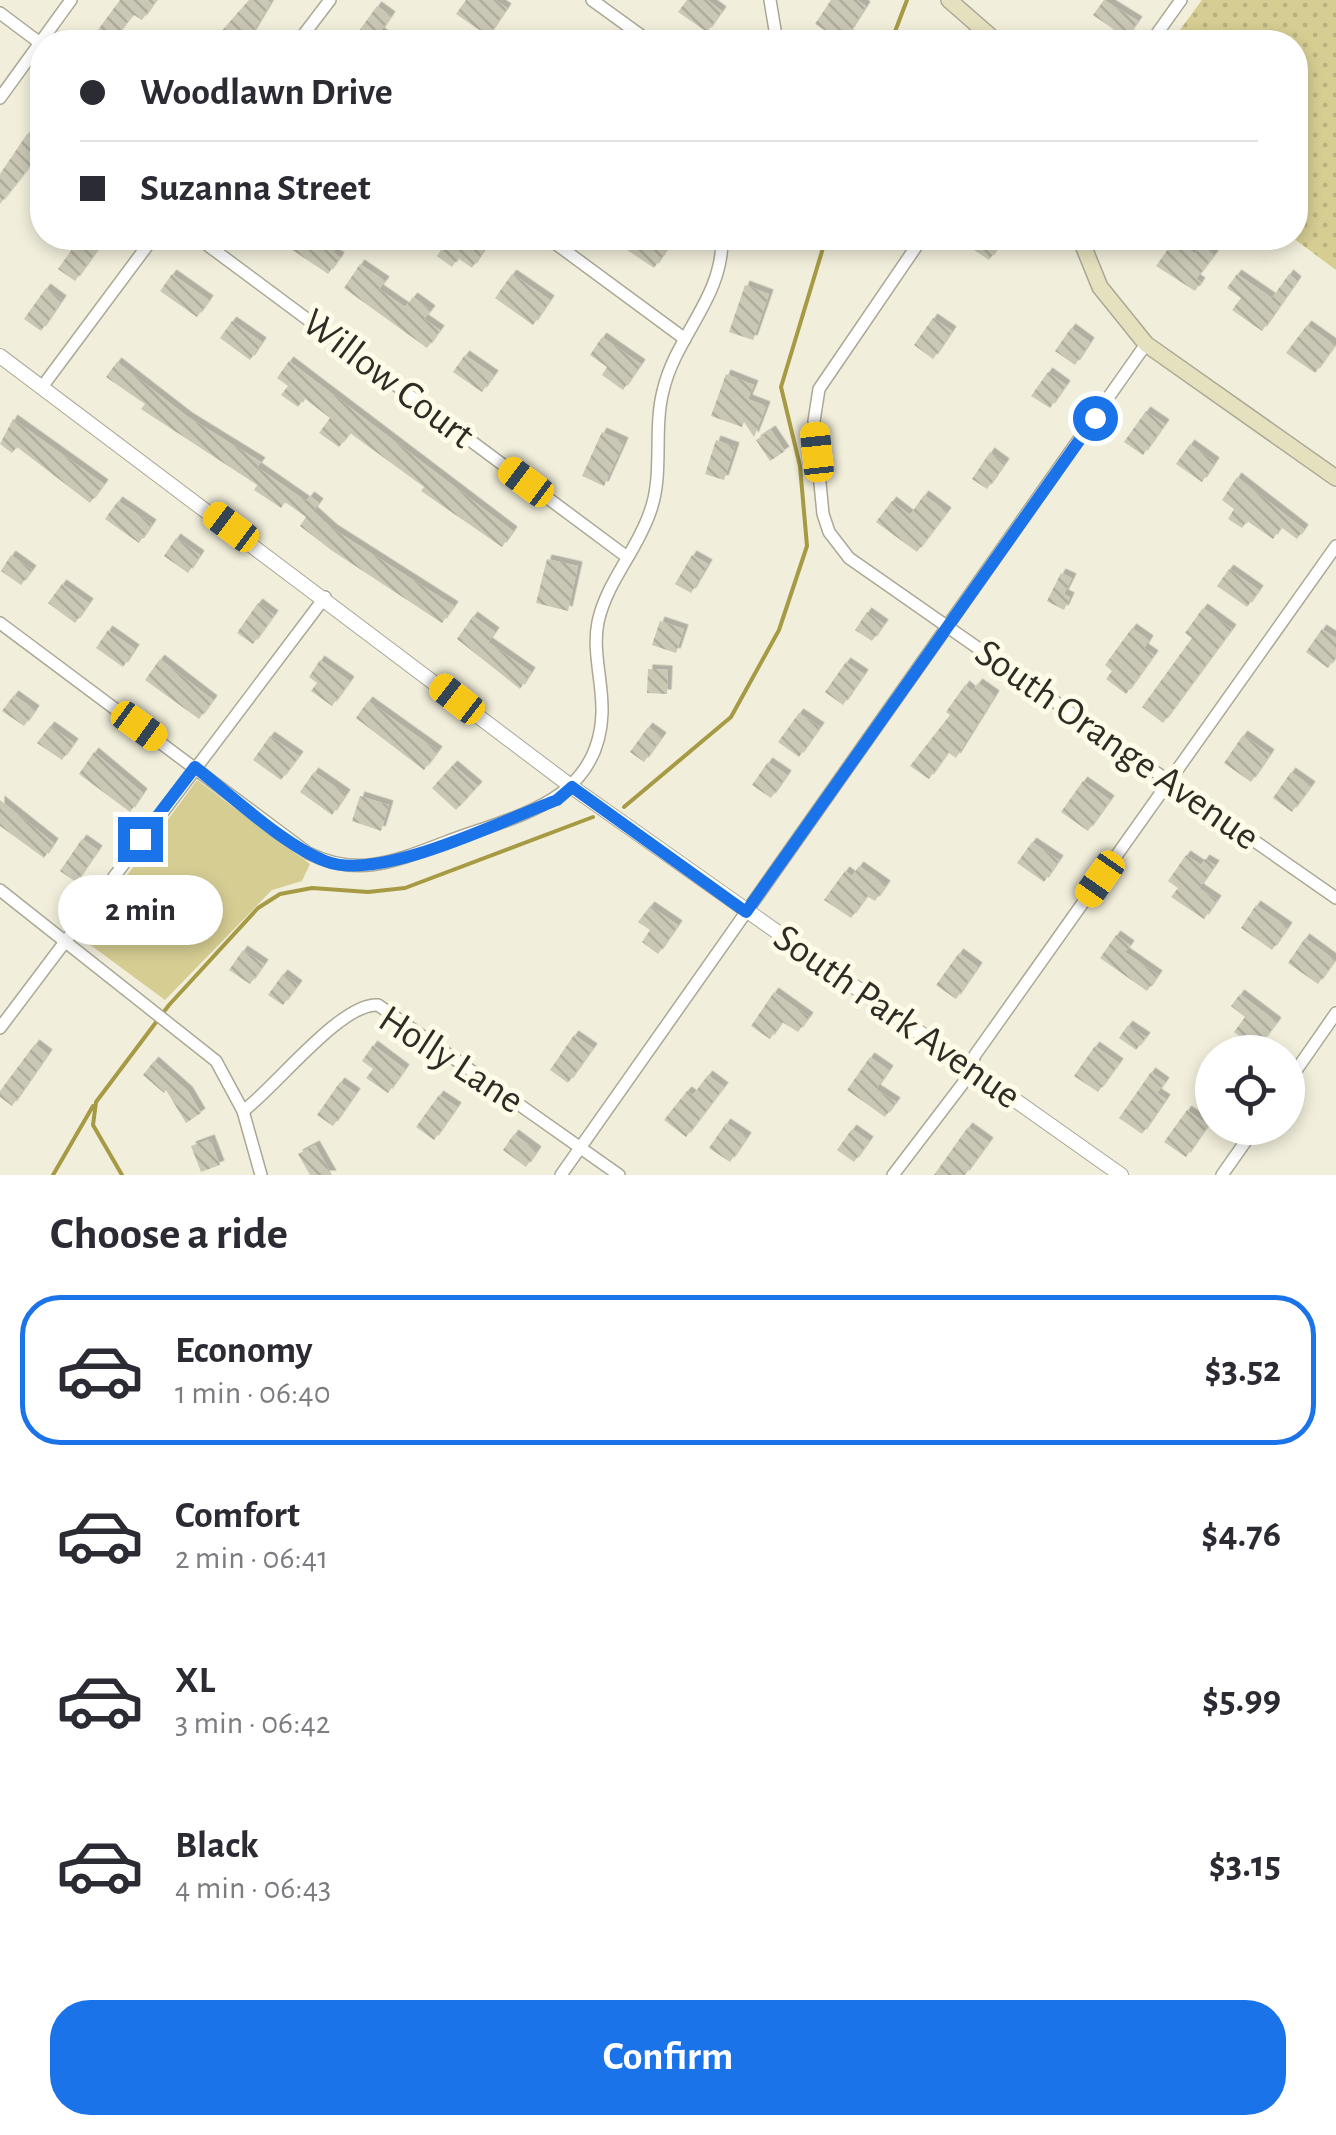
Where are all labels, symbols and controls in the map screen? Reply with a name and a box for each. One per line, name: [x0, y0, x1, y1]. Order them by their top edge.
text: Woodlawn Drive: [140, 74, 393, 112]
text: Suzanna Street: [140, 170, 371, 208]
street label: Willow Court: [295, 302, 481, 456]
route start: [1073, 396, 1118, 441]
car: [799, 421, 835, 483]
car: [493, 452, 559, 512]
car: [198, 497, 264, 557]
street label: South Orange Avenue: [968, 632, 1266, 858]
car: [424, 669, 490, 729]
car: [106, 696, 172, 756]
route end: [118, 817, 163, 862]
car: [1071, 846, 1129, 912]
callout: 2 min: [58, 874, 222, 944]
text: 2 min: [105, 894, 176, 926]
street label: South Park Avenue: [767, 917, 1027, 1117]
street label: Holly Lane: [372, 999, 530, 1121]
map controls: [1195, 1035, 1305, 1145]
button: locate: [1195, 1035, 1305, 1145]
text: Choose a ride: [50, 1212, 288, 1257]
icon: car: [55, 1325, 145, 1415]
text: Economy: [175, 1332, 313, 1370]
text: $3.52: [1205, 1351, 1281, 1389]
text: 1 min · 06:40: [175, 1377, 331, 1409]
icon: car: [55, 1490, 145, 1580]
text: Comfort: [175, 1497, 300, 1535]
text: $4.76: [1201, 1516, 1281, 1554]
text: 2 min · 06:41: [175, 1542, 328, 1574]
icon: car: [55, 1655, 145, 1745]
text: XL: [175, 1662, 215, 1700]
text: $5.99: [1202, 1681, 1281, 1719]
text: 3 min · 06:42: [175, 1707, 330, 1739]
icon: car: [55, 1820, 145, 1910]
text: Black: [175, 1827, 259, 1865]
text: $3.15: [1209, 1846, 1281, 1884]
text: 4 min · 06:43: [175, 1872, 331, 1904]
button: Confirm: [50, 2000, 1286, 2115]

